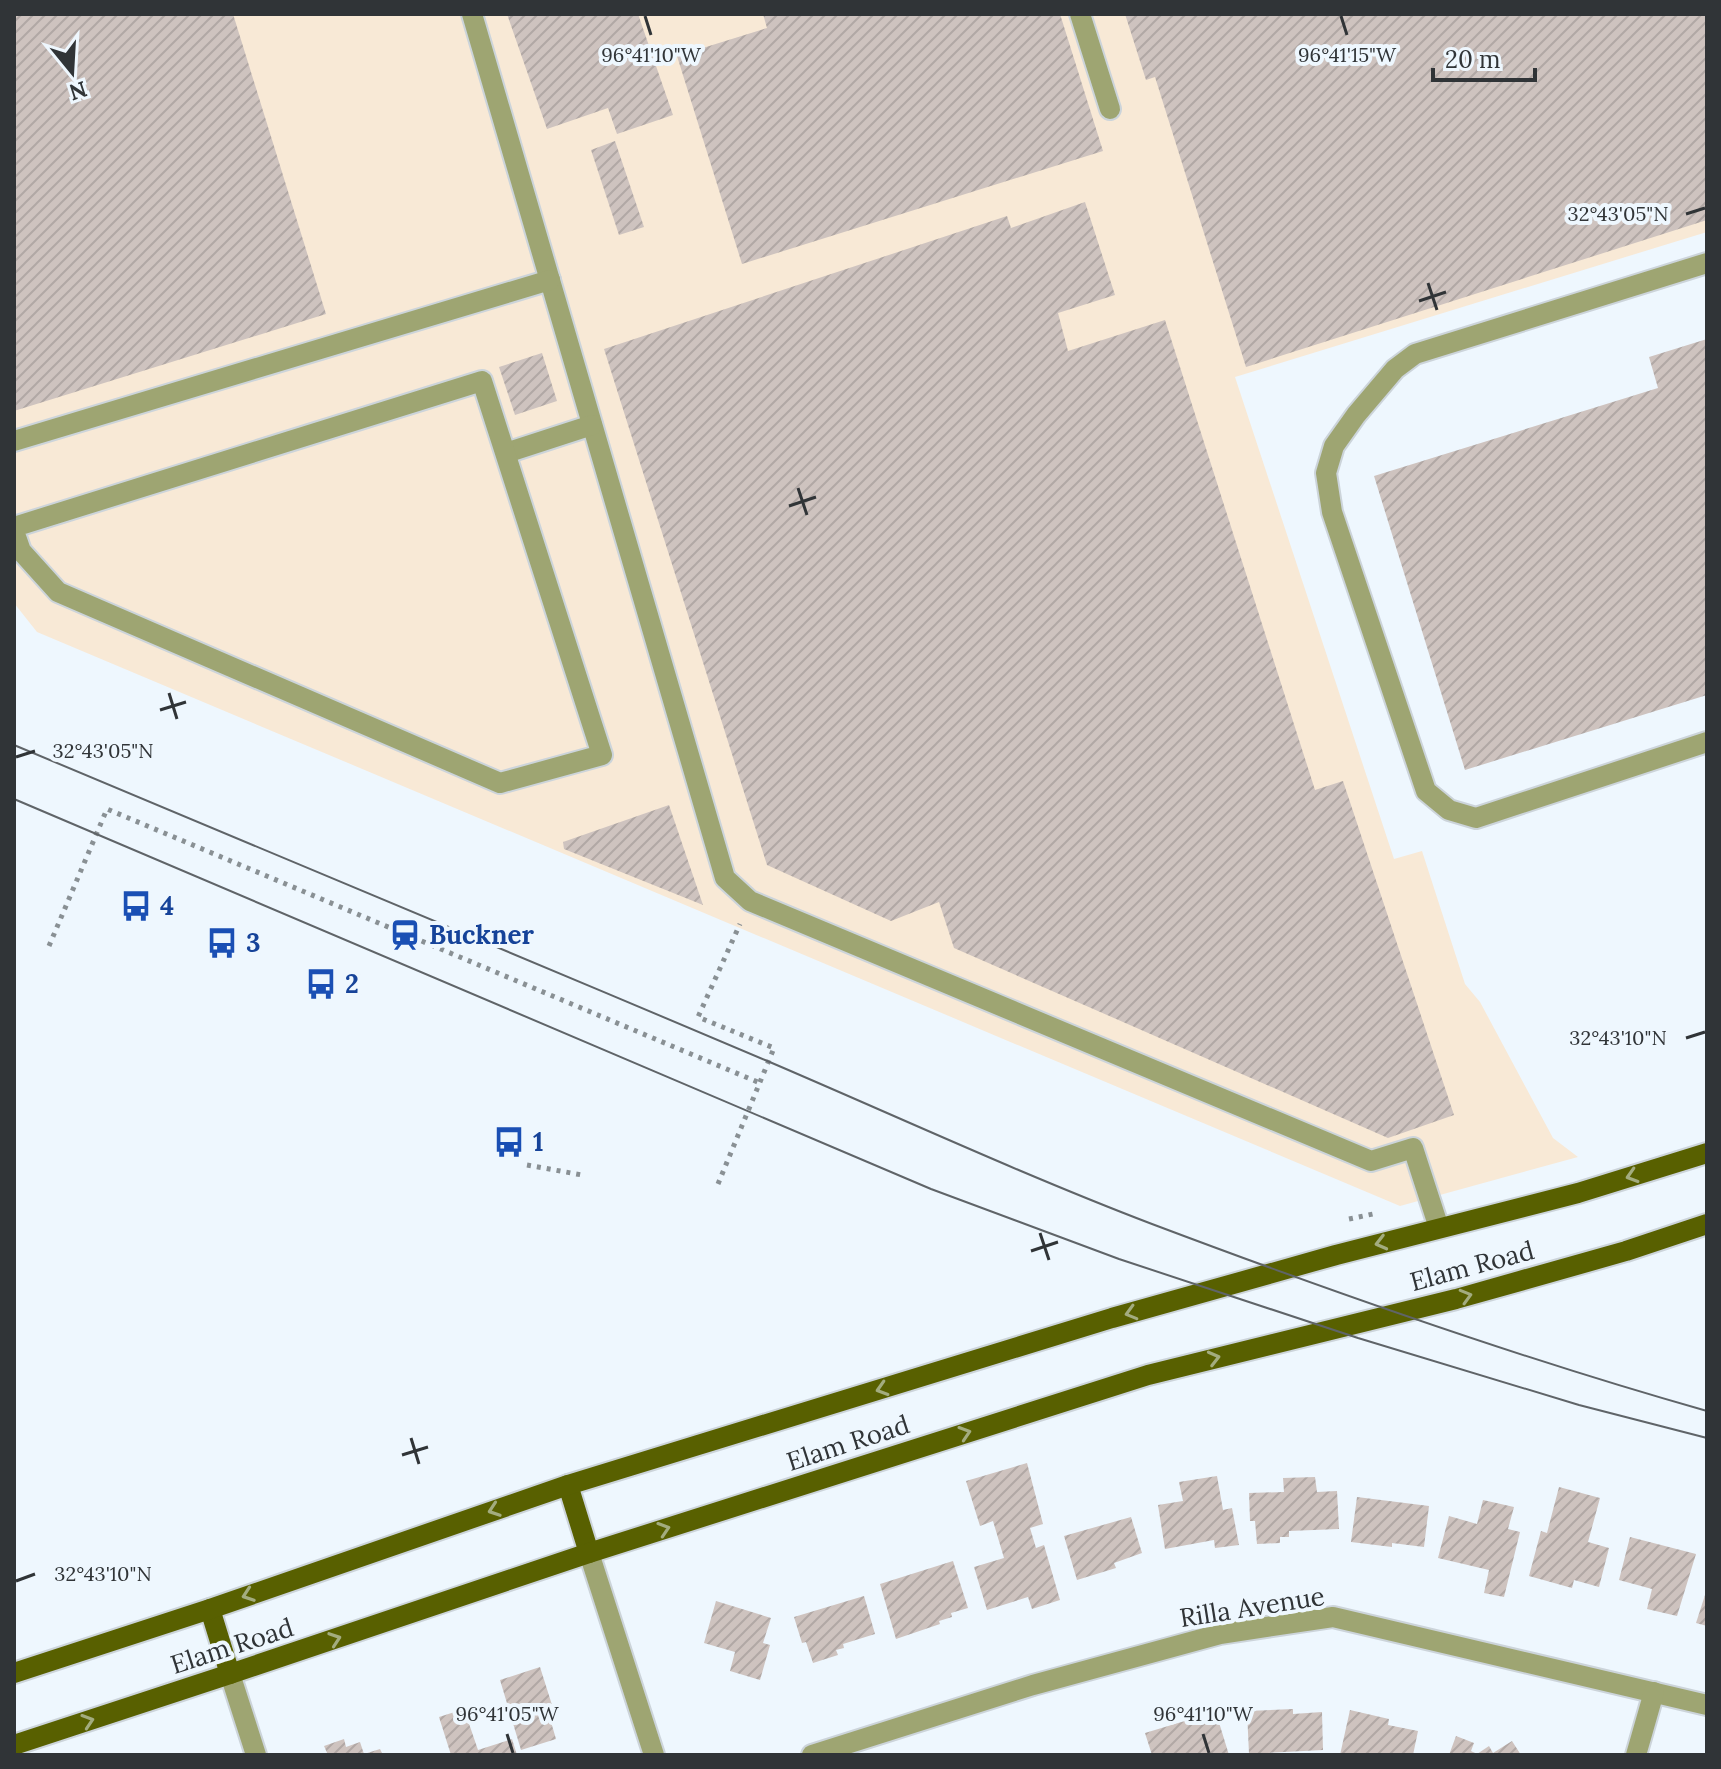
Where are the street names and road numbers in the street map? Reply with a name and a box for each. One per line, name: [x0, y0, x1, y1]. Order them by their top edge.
street label: Elam Road: [1406, 1233, 1538, 1298]
street label: Elam Road: [782, 1407, 913, 1478]
street label: Rilla Avenue: [1177, 1579, 1327, 1634]
street label: Elam Road: [166, 1610, 297, 1681]

